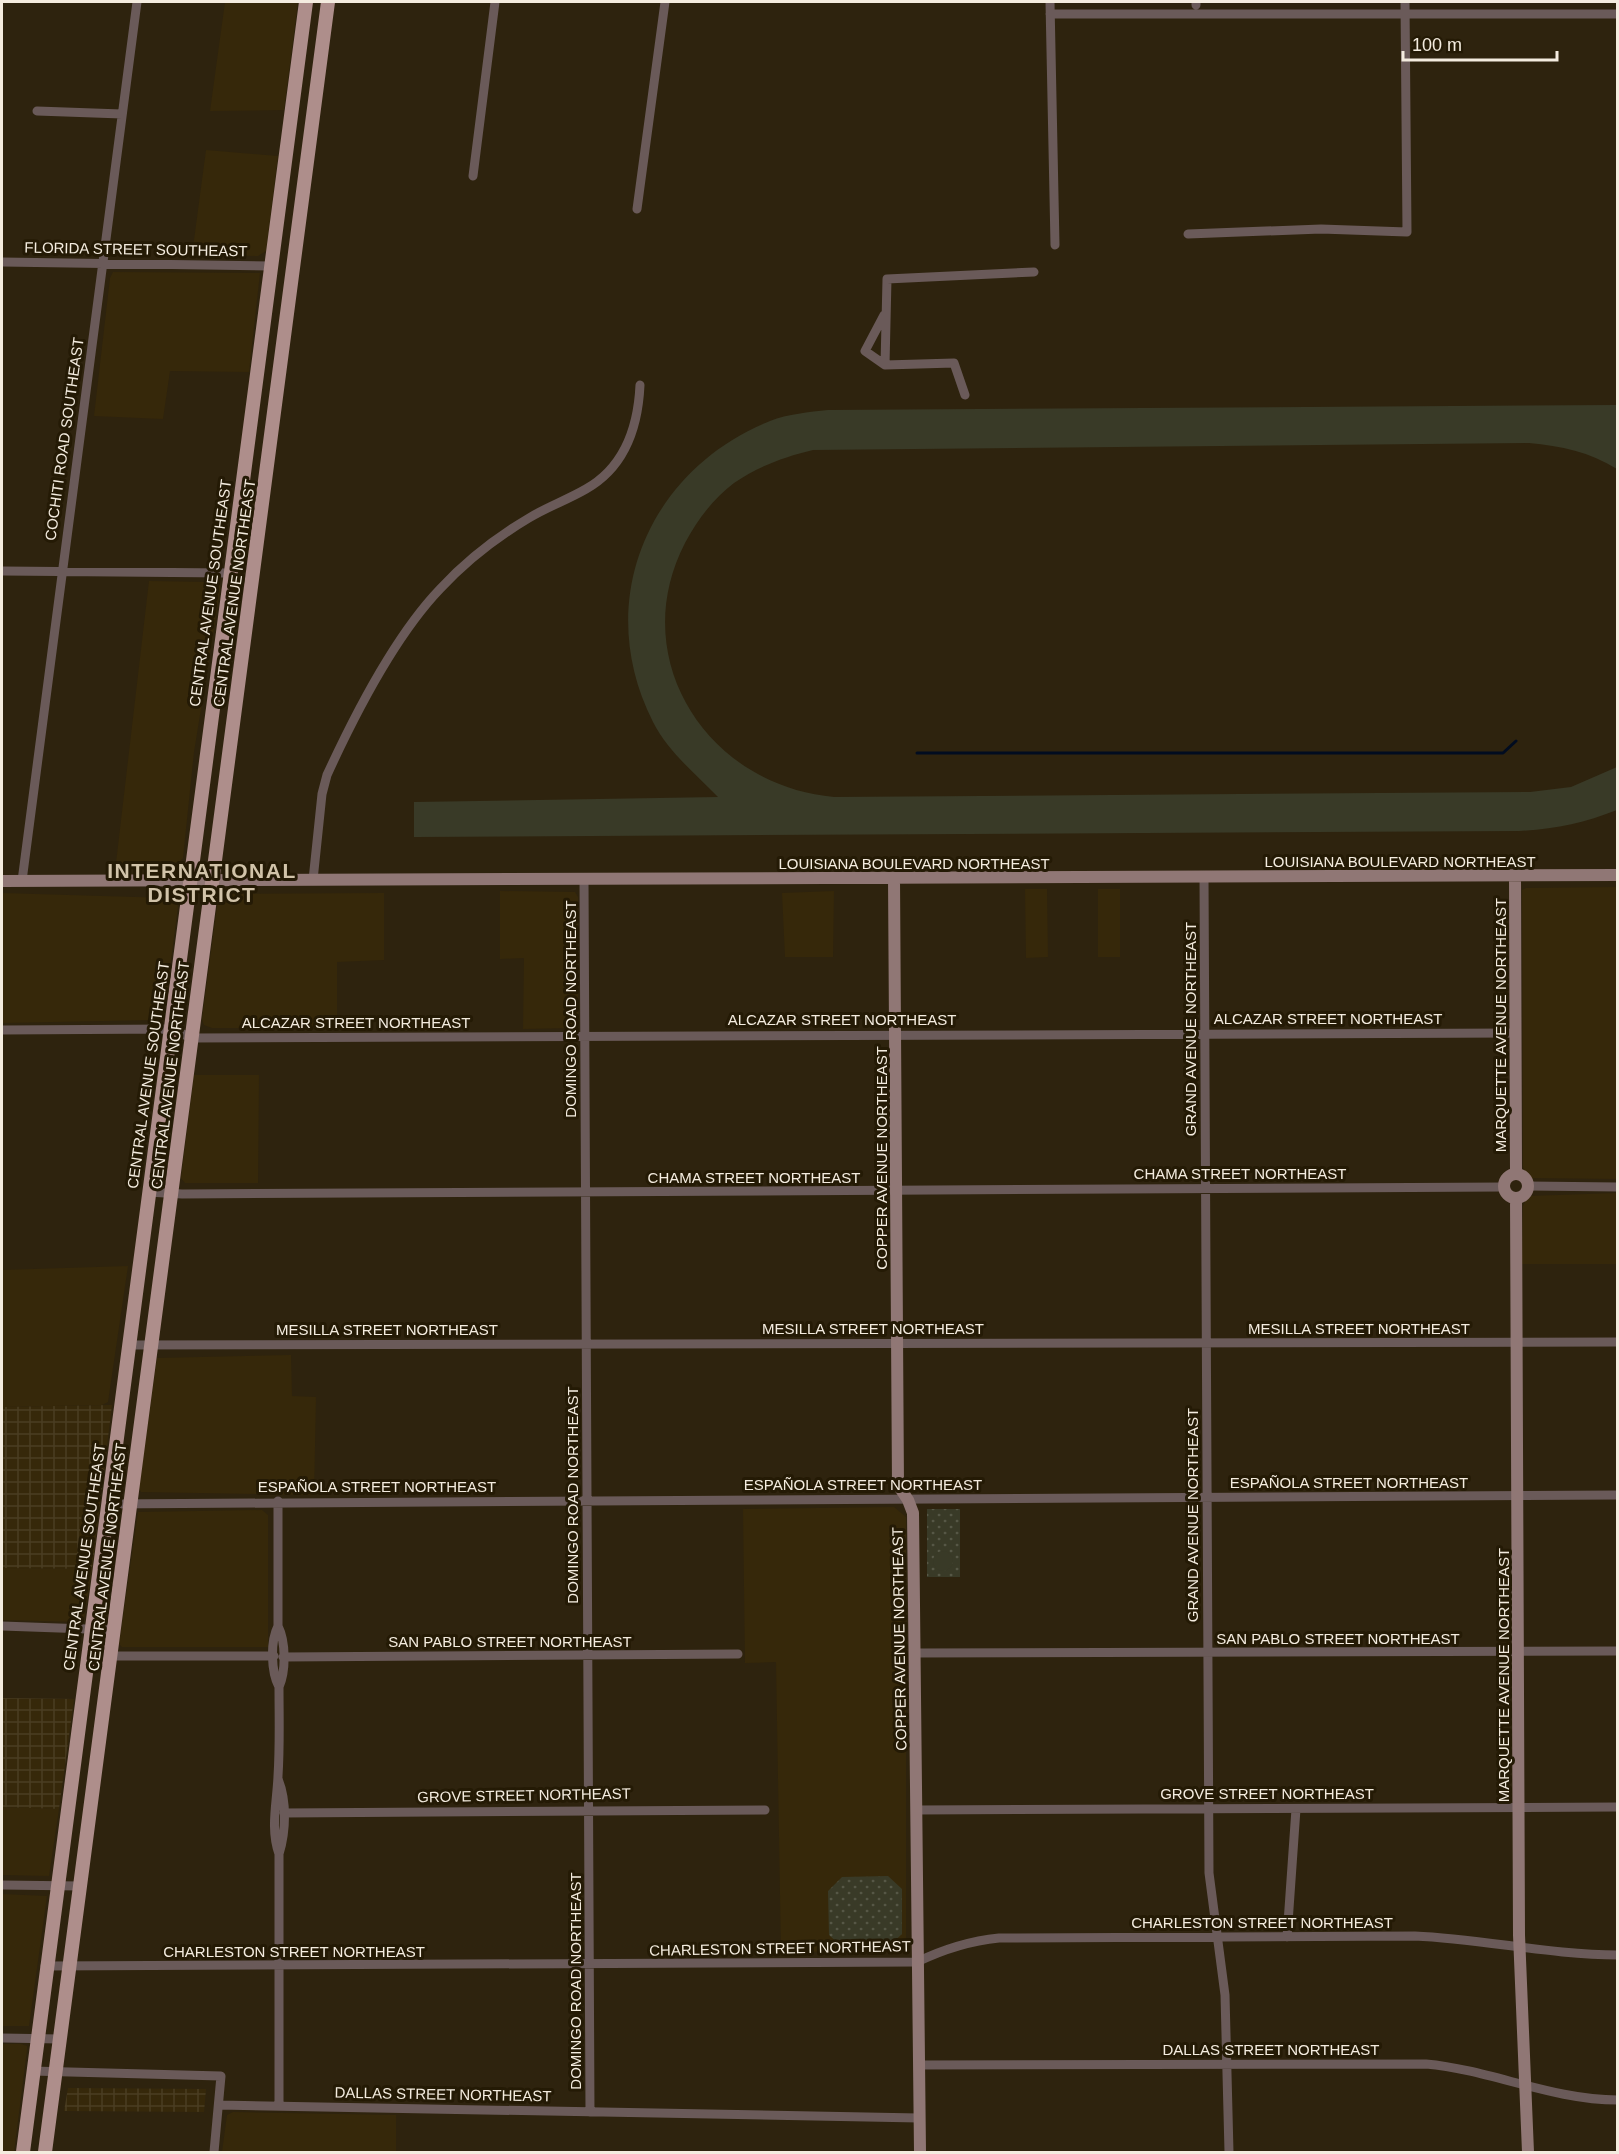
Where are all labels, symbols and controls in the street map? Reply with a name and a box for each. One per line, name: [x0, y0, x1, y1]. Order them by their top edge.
scale bar: [1403, 24, 1558, 62]
text: 100 m: [1412, 35, 1462, 55]
street label: FLORIDA STREET SOUTHEAST: [24, 239, 248, 259]
street label: COCHITI ROAD SOUTHEAST: [41, 336, 87, 542]
street label: CENTRAL AVENUE SOUTHEAST: [186, 478, 234, 708]
street label: CENTRAL AVENUE NORTHEAST: [210, 478, 258, 708]
street label: LOUISIANA BOULEVARD NORTHEAST: [1264, 853, 1536, 870]
street label: LOUISIANA BOULEVARD NORTHEAST: [778, 855, 1050, 872]
district label: INTERNATIONAL DISTRICT: [107, 859, 297, 906]
street label: MARQUETTE AVENUE NORTHEAST: [1492, 898, 1509, 1152]
street label: DOMINGO ROAD NORTHEAST: [562, 900, 579, 1118]
street label: GRAND AVENUE NORTHEAST: [1182, 922, 1199, 1136]
street label: CENTRAL AVENUE SOUTHEAST: [124, 960, 172, 1190]
street label: CENTRAL AVENUE NORTHEAST: [148, 960, 192, 1190]
street label: ALCAZAR STREET NORTHEAST: [1214, 1010, 1442, 1027]
street label: ALCAZAR STREET NORTHEAST: [728, 1011, 956, 1028]
street label: ALCAZAR STREET NORTHEAST: [242, 1014, 470, 1031]
street label: COPPER AVENUE NORTHEAST: [873, 1046, 890, 1270]
street label: CHAMA STREET NORTHEAST: [1134, 1165, 1346, 1182]
street label: CHAMA STREET NORTHEAST: [648, 1169, 860, 1186]
street label: MESILLA STREET NORTHEAST: [762, 1320, 984, 1337]
street label: MESILLA STREET NORTHEAST: [1248, 1320, 1470, 1337]
street label: MESILLA STREET NORTHEAST: [276, 1321, 498, 1338]
street label: DOMINGO ROAD NORTHEAST: [564, 1386, 581, 1604]
street label: GRAND AVENUE NORTHEAST: [1184, 1408, 1201, 1622]
street label: CENTRAL AVENUE SOUTHEAST: [60, 1442, 108, 1672]
street label: CENTRAL AVENUE NORTHEAST: [85, 1442, 129, 1672]
street label: ESPAÑOLA STREET NORTHEAST: [1230, 1474, 1468, 1491]
street label: ESPAÑOLA STREET NORTHEAST: [744, 1476, 982, 1493]
street label: ESPAÑOLA STREET NORTHEAST: [258, 1478, 496, 1495]
street label: COPPER AVENUE NORTHEAST: [889, 1527, 909, 1751]
street label: MARQUETTE AVENUE NORTHEAST: [1495, 1548, 1512, 1802]
street label: SAN PABLO STREET NORTHEAST: [1216, 1630, 1460, 1647]
street label: SAN PABLO STREET NORTHEAST: [388, 1633, 632, 1650]
street label: GROVE STREET NORTHEAST: [417, 1785, 631, 1805]
street label: GROVE STREET NORTHEAST: [1160, 1785, 1374, 1802]
street label: DOMINGO ROAD NORTHEAST: [567, 1872, 584, 2090]
street label: CHARLESTON STREET NORTHEAST: [1131, 1914, 1393, 1931]
street label: CHARLESTON STREET NORTHEAST: [649, 1937, 911, 1959]
street label: CHARLESTON STREET NORTHEAST: [163, 1943, 425, 1960]
street label: DALLAS STREET NORTHEAST: [1162, 2041, 1380, 2058]
street label: DALLAS STREET NORTHEAST: [334, 2084, 552, 2104]

